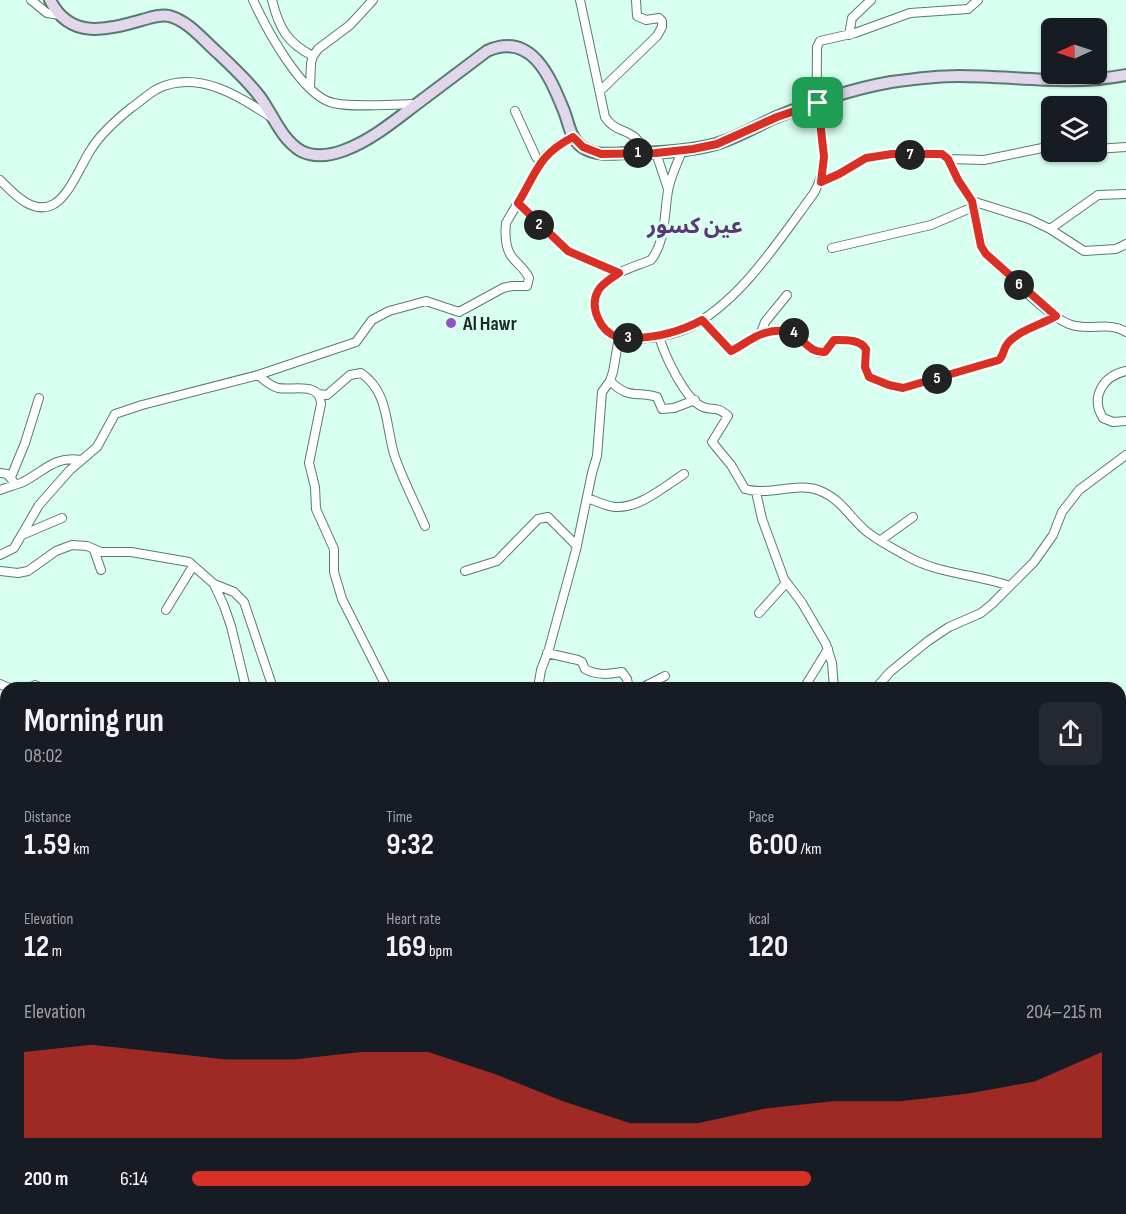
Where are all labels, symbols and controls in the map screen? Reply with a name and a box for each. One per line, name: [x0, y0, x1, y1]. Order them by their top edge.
north arrow: [1041, 18, 1107, 84]
map controls: [1041, 18, 1107, 162]
pin: [792, 77, 843, 128]
icon: arrive: [801, 86, 834, 119]
button: layers: [1041, 96, 1107, 162]
pin: 1: [623, 138, 653, 168]
pin: 7: [895, 140, 925, 170]
text: 1: [635, 143, 641, 162]
text: 7: [907, 145, 913, 164]
pin: 2: [524, 210, 554, 240]
district label: عين كسور: [646, 213, 743, 240]
text: 2: [535, 215, 543, 234]
pin: 6: [1004, 270, 1034, 300]
text: 6: [1015, 275, 1023, 294]
place label: Al Hawr: [462, 312, 517, 336]
marker: Al Hawr: [444, 316, 458, 330]
pin: 4: [779, 318, 809, 348]
pin: 3: [613, 323, 643, 353]
text: 4: [790, 323, 798, 342]
text: 3: [624, 328, 632, 347]
pin: 5: [922, 364, 952, 394]
text: 5: [933, 369, 941, 388]
text: Morning run: [24, 701, 164, 741]
button: share: [1039, 702, 1102, 765]
text: 08:02: [24, 744, 63, 768]
text: Distance: [24, 808, 71, 827]
text: Time: [386, 808, 413, 827]
text: Pace: [749, 808, 774, 827]
text: 1.59: [24, 827, 71, 863]
text: 9:32: [386, 827, 434, 863]
text: 6:00: [749, 827, 798, 863]
text: km: [71, 840, 90, 859]
text: /km: [798, 840, 821, 859]
text: Elevation: [24, 910, 73, 929]
text: Heart rate: [386, 910, 441, 929]
text: kcal: [749, 910, 770, 929]
text: 12: [24, 929, 49, 965]
text: 169: [386, 929, 426, 965]
text: 120: [749, 929, 788, 965]
text: m: [49, 942, 62, 961]
text: bpm: [426, 942, 452, 961]
text: Elevation: [24, 1000, 86, 1024]
text: 204–215 m: [1026, 1000, 1102, 1024]
text: 200 m: [24, 1167, 68, 1191]
text: 6:14: [120, 1167, 148, 1191]

